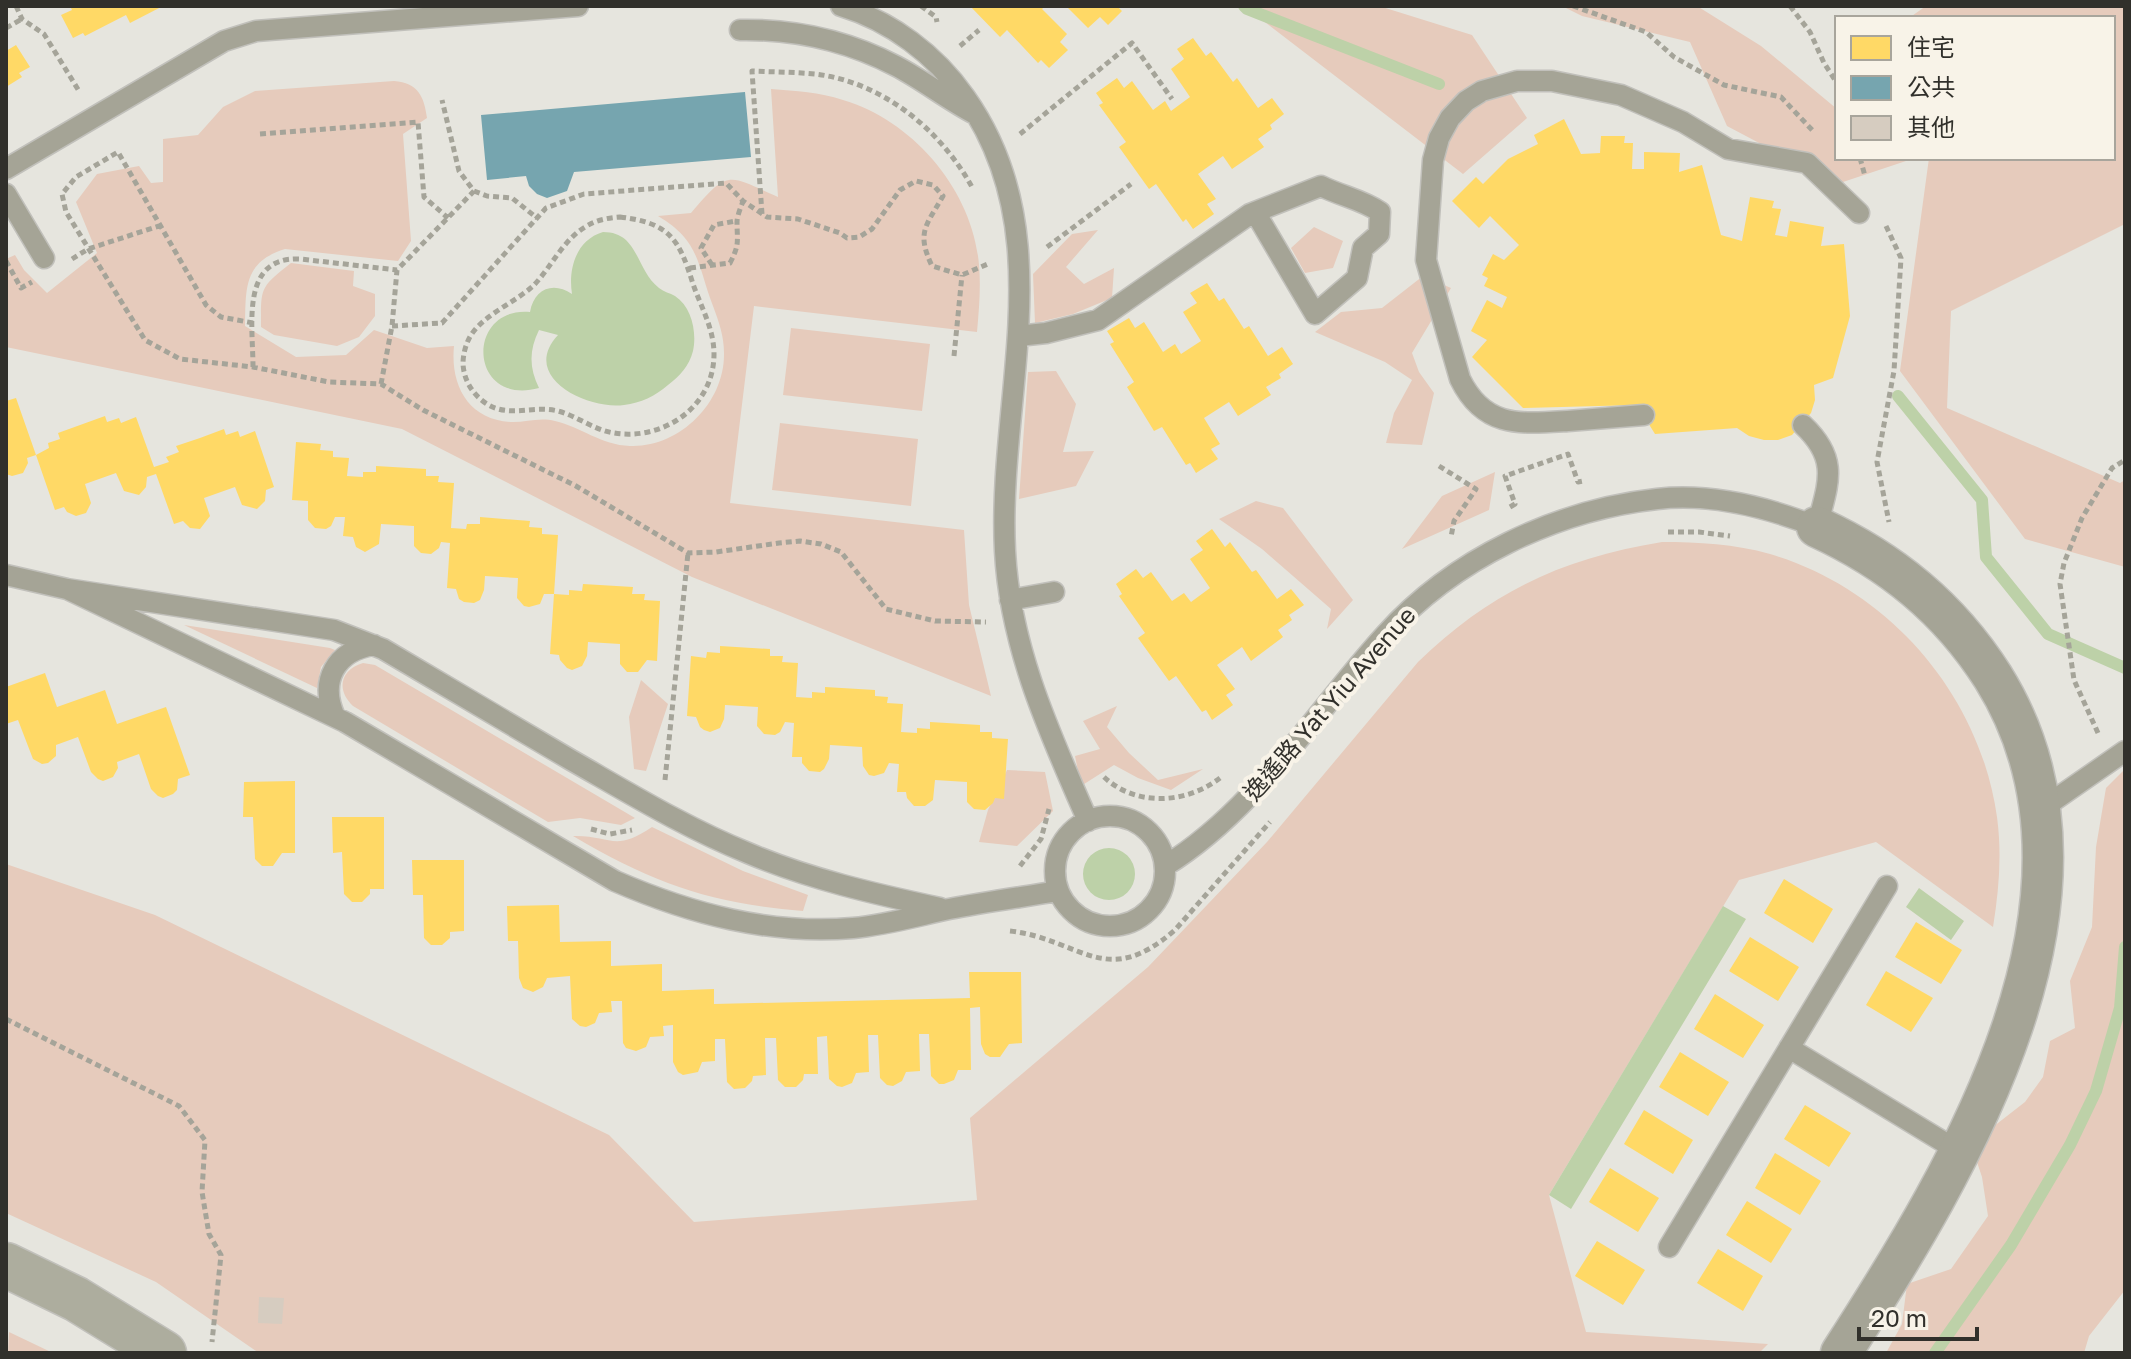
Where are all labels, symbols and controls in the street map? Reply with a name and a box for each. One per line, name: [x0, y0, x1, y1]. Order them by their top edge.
legend: [1835, 16, 2115, 160]
text: 住宅: [1907, 32, 1955, 61]
text: 公共: [1907, 72, 1955, 101]
text: 其他: [1907, 112, 1955, 141]
street label: 逸遙路 Yat Yiu Avenue: [1237, 600, 1421, 806]
scale bar: [1859, 1291, 1977, 1341]
text: 20 m: [1871, 1303, 1927, 1332]

